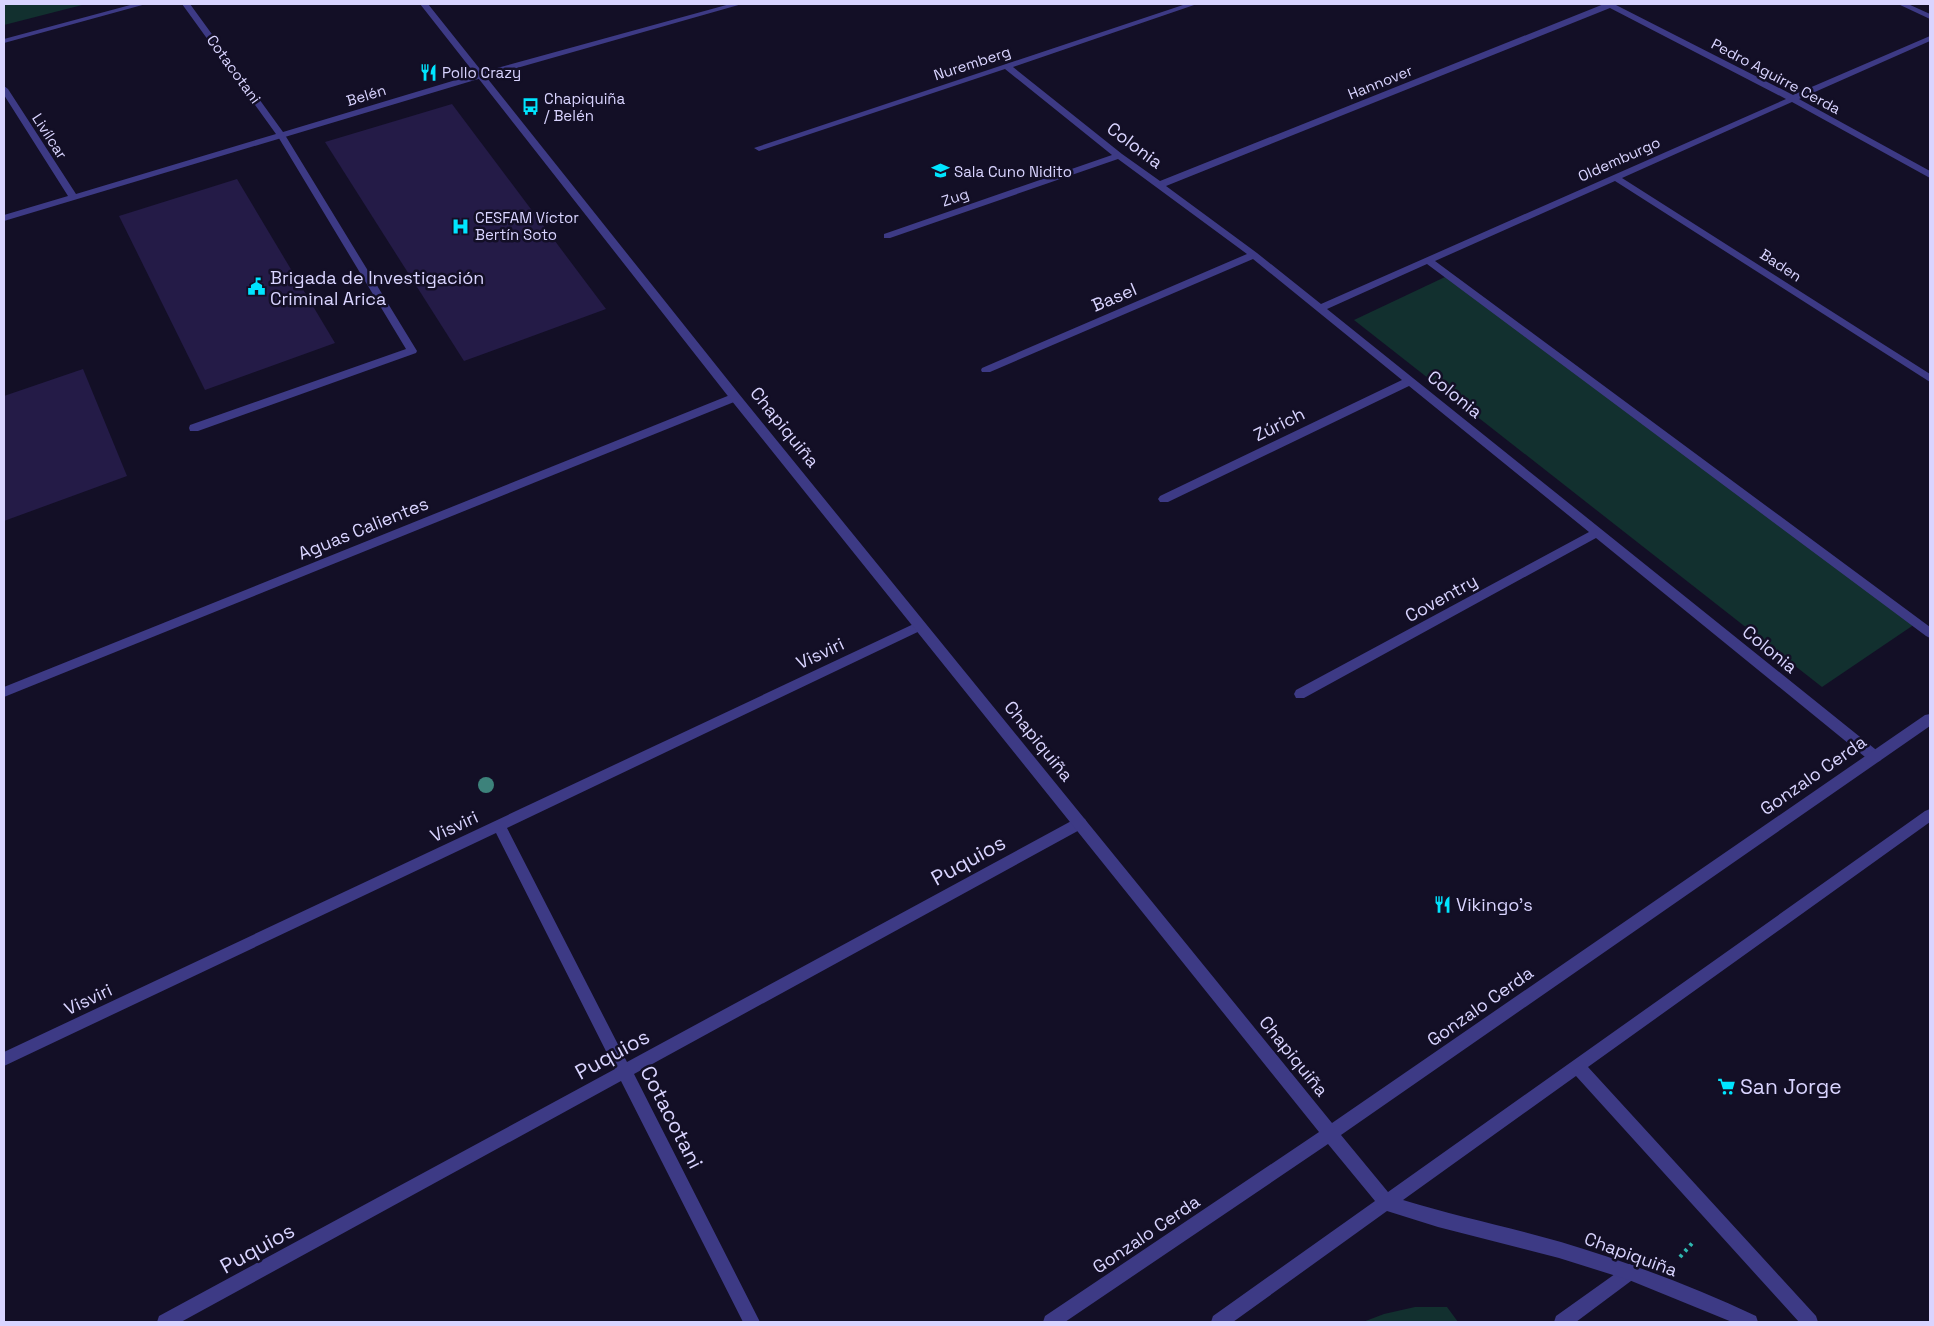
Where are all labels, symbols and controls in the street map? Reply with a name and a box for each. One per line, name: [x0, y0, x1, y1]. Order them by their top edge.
street label: Cotacotani: [203, 31, 265, 107]
street label: Pedro Aguirre Cerda: [1708, 34, 1844, 118]
street label: Nuremberg: [931, 42, 1013, 84]
street label: Hannover: [1345, 60, 1415, 104]
restaurant icon: Pollo Crazy: [418, 62, 438, 82]
place label: Pollo Crazy: [442, 63, 521, 82]
street label: Belén: [344, 80, 388, 110]
place label: Chapiquiña / Belén: [544, 89, 625, 125]
bus stop icon: Chapiquiña / Belén: [520, 97, 540, 117]
street label: Livílcar: [28, 110, 72, 163]
street label: Colonia: [1103, 117, 1167, 173]
street label: Oldemburgo: [1575, 132, 1663, 186]
school or university icon: Sala Cuno Nidito: [930, 161, 950, 181]
place label: Sala Cuno Nidito: [954, 162, 1072, 181]
street label: Zug: [939, 184, 971, 210]
place label: CESFAM Víctor Bertín Soto: [475, 208, 579, 244]
hospital icon: CESFAM Víctor Bertín Soto: [451, 216, 471, 236]
street label: Baden: [1757, 244, 1805, 286]
place label: Brigada de Investigación Criminal Arica: [270, 266, 484, 310]
public building icon: Brigada de Investigación Criminal Arica: [246, 277, 266, 297]
street label: Basel: [1088, 277, 1140, 317]
street label: Colonia: [1423, 365, 1487, 423]
street label: Chapiquiña: [745, 382, 825, 472]
street label: Zúrich: [1250, 402, 1308, 446]
street label: Aguas Calientes: [294, 491, 432, 565]
street label: Coventry: [1401, 569, 1481, 627]
street label: Colonia: [1738, 620, 1802, 678]
street label: Visviri: [792, 632, 848, 674]
street label: Chapiquiña: [999, 696, 1079, 786]
street label: Gonzalo Cerda: [1755, 730, 1871, 820]
street label: Visviri: [426, 805, 482, 847]
street label: Puquios: [926, 829, 1010, 891]
place label: Vikingo's: [1456, 893, 1533, 916]
restaurant icon: Vikingo's: [1432, 894, 1452, 914]
street label: Gonzalo Cerda: [1422, 961, 1538, 1051]
street label: Visviri: [60, 978, 116, 1020]
street label: Chapiquiña: [1254, 1011, 1334, 1101]
street label: Puquios: [570, 1023, 654, 1085]
street label: Cotacotani: [634, 1061, 710, 1173]
place label: San Jorge: [1740, 1073, 1842, 1100]
supermarket icon: San Jorge: [1716, 1076, 1736, 1096]
street label: Gonzalo Cerda: [1088, 1190, 1204, 1278]
street label: Puquios: [215, 1217, 299, 1279]
street label: Chapiquiña: [1581, 1227, 1681, 1281]

